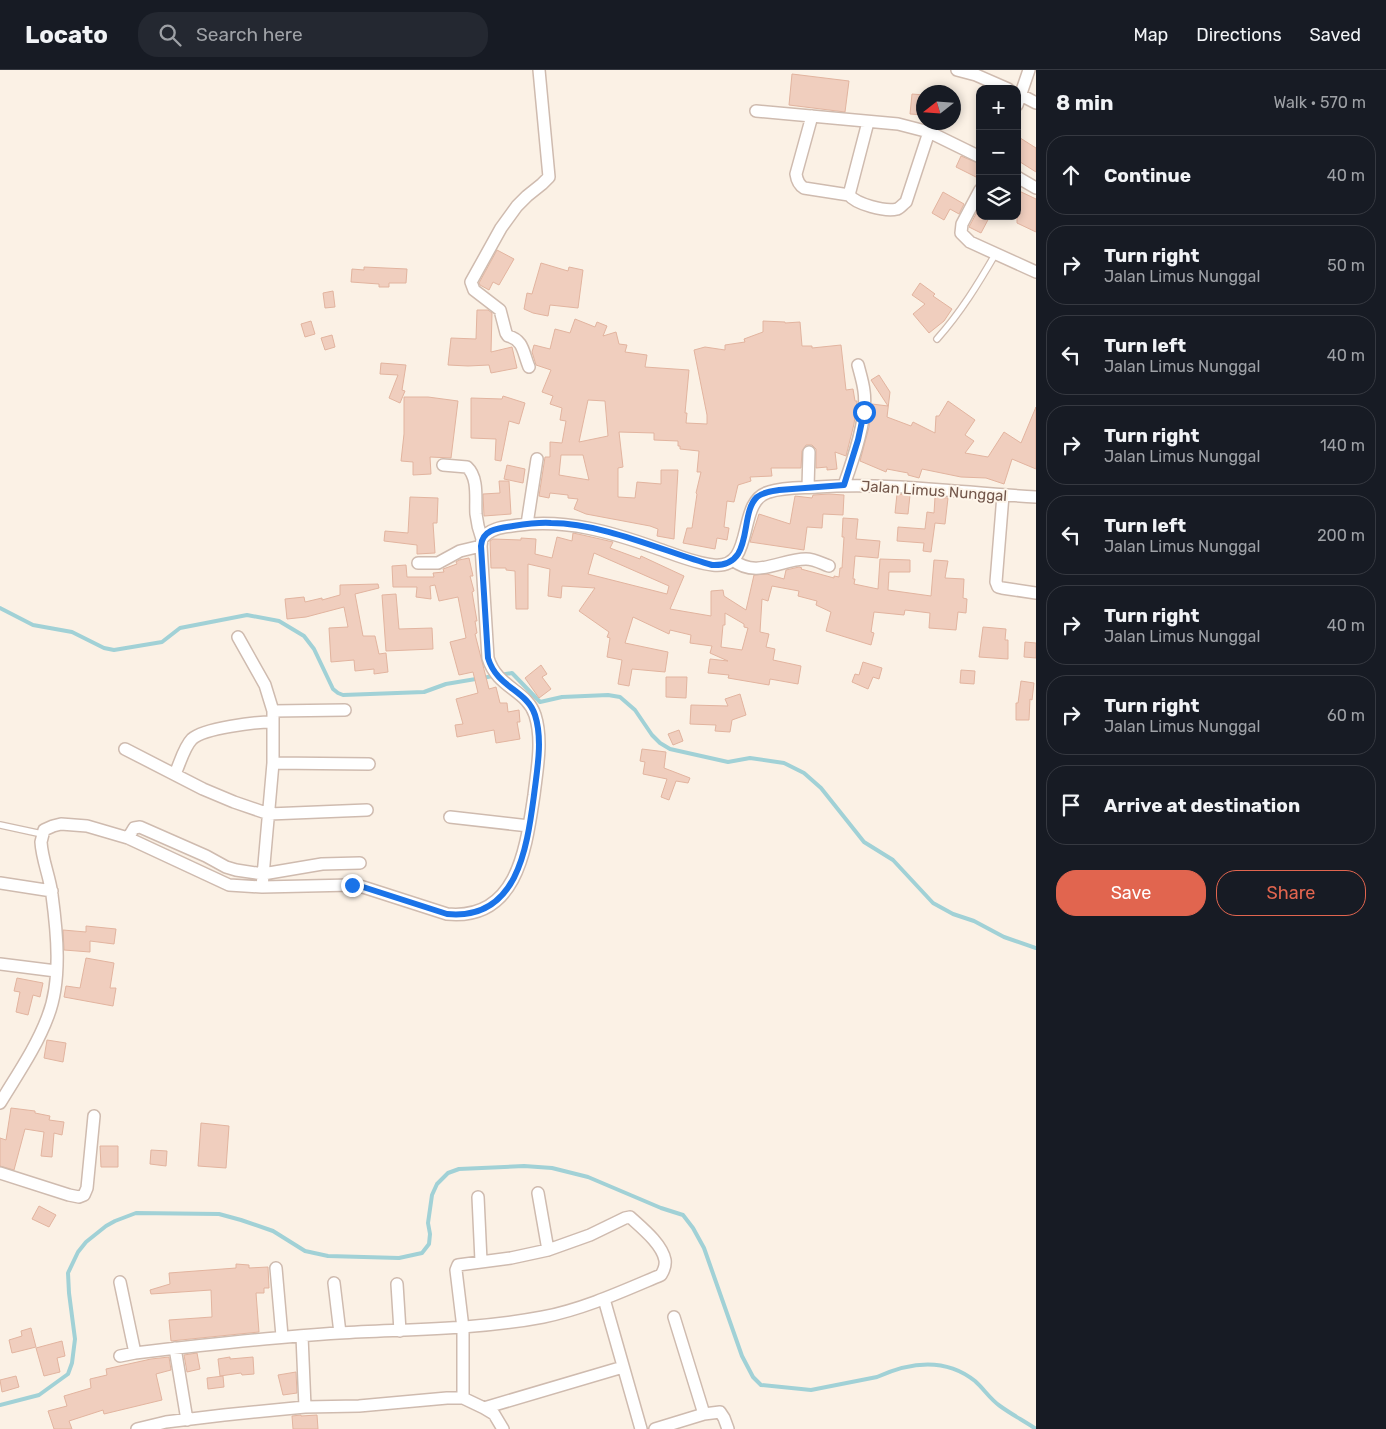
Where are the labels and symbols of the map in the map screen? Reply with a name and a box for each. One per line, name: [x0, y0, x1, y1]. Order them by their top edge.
north arrow: [916, 85, 961, 130]
route start: [853, 401, 876, 424]
street label: Jalan Limus Nunggal: [860, 477, 1008, 505]
route end: [341, 874, 364, 897]

